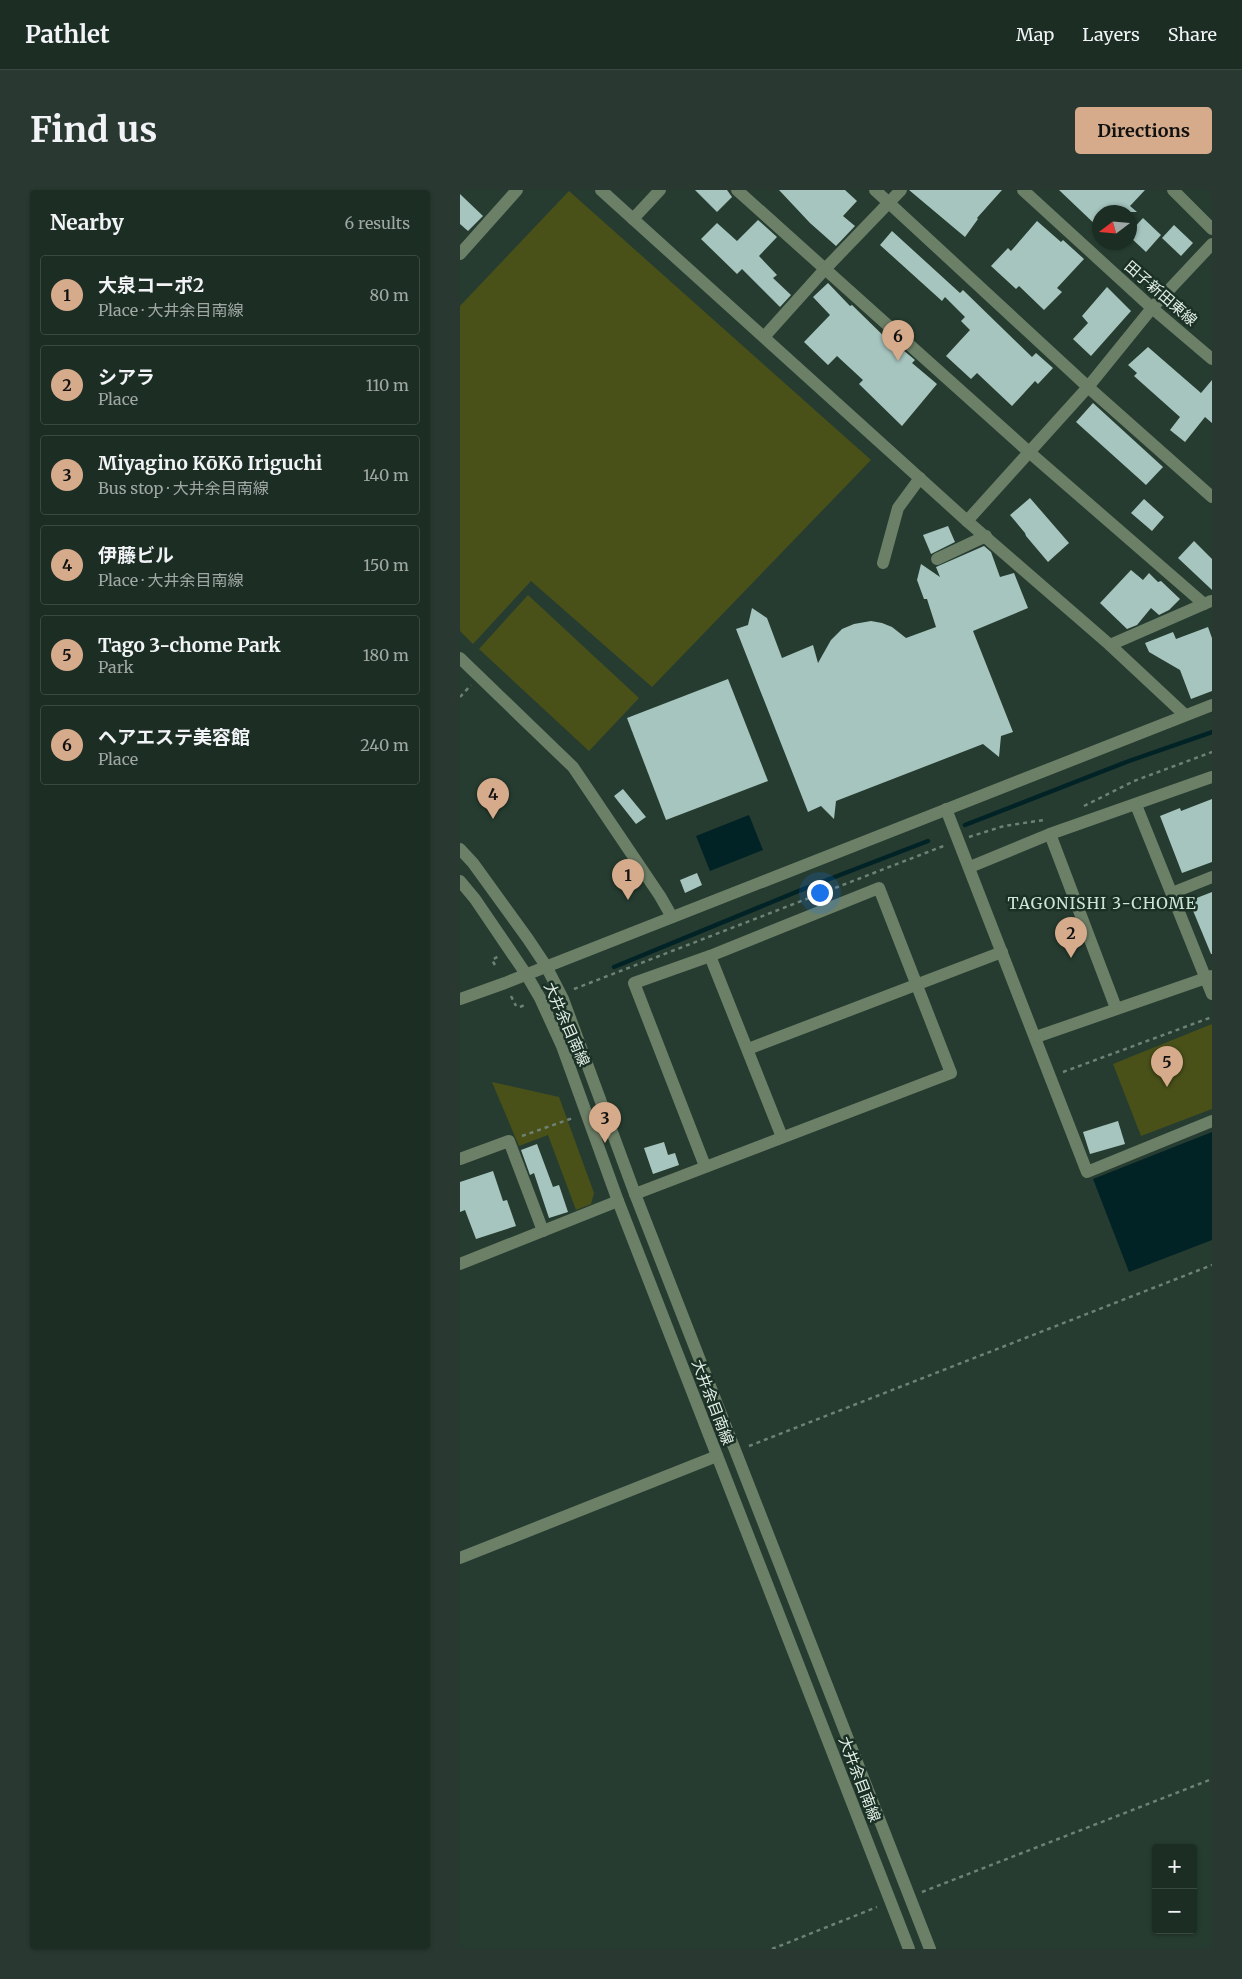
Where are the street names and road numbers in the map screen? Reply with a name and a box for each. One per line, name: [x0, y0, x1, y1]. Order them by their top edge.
street label: 田子新田東線: [1121, 256, 1201, 330]
street label: 大井余目南線: [540, 979, 594, 1069]
street label: 大井余目南線: [688, 1357, 738, 1447]
street label: 大井余目南線: [835, 1734, 885, 1824]

